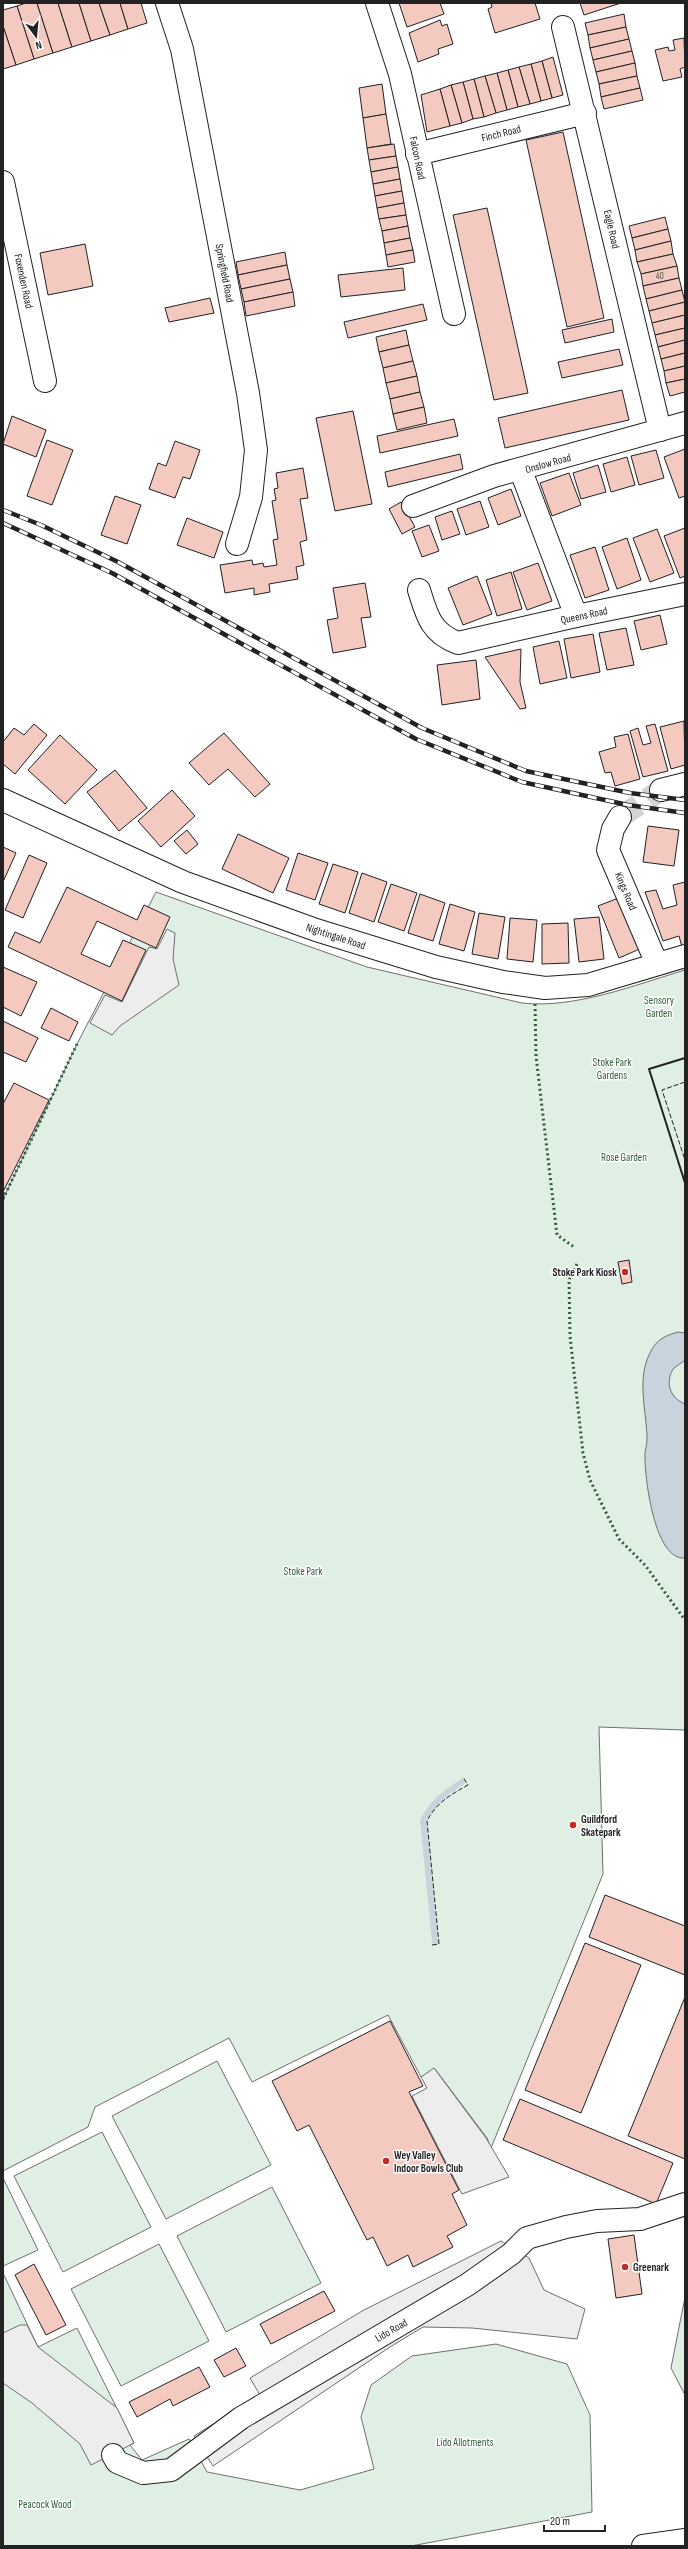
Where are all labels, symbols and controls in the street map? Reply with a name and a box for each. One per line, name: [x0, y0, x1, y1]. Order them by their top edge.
north arrow: [16, 16, 56, 56]
text: N: [34, 38, 43, 52]
street label: Finch Road: [480, 122, 523, 145]
street label: Falcon Road: [407, 135, 429, 181]
street label: Eagle Road: [601, 208, 622, 250]
street label: Springfield Road: [212, 243, 237, 304]
street label: Foxenden Road: [11, 253, 36, 310]
house number: 40: [656, 271, 664, 282]
street label: Onslow Road: [524, 451, 573, 476]
street label: Queens Road: [559, 604, 609, 627]
street label: Kings Road: [612, 870, 640, 913]
street label: Nightingale Road: [304, 921, 368, 952]
park label: Sensory Garden: [644, 994, 675, 1020]
park label: Stoke Park Gardens: [593, 1056, 632, 1082]
park label: Rose Garden: [601, 1151, 647, 1164]
place label: Stoke Park Kiosk: [552, 1266, 617, 1279]
marker: Stoke Park Kiosk: [620, 1267, 630, 1277]
park label: Stoke Park: [284, 1565, 323, 1578]
place label: Guildford Skatepark: [581, 1813, 621, 1839]
marker: Guildford Skatepark: [568, 1820, 578, 1830]
place label: Wey Valley Indoor Bowls Club: [394, 2149, 463, 2175]
marker: Wey Valley Indoor Bowls Club: [381, 2156, 391, 2166]
place label: Greenark: [633, 2261, 669, 2274]
marker: Greenark: [620, 2262, 630, 2272]
street label: Lido Road: [373, 2316, 410, 2345]
park label: Lido Allotments: [436, 2436, 494, 2449]
park label: Peacock Wood: [18, 2498, 72, 2511]
scale bar: [544, 2507, 605, 2533]
text: 20 m: [550, 2514, 570, 2529]

